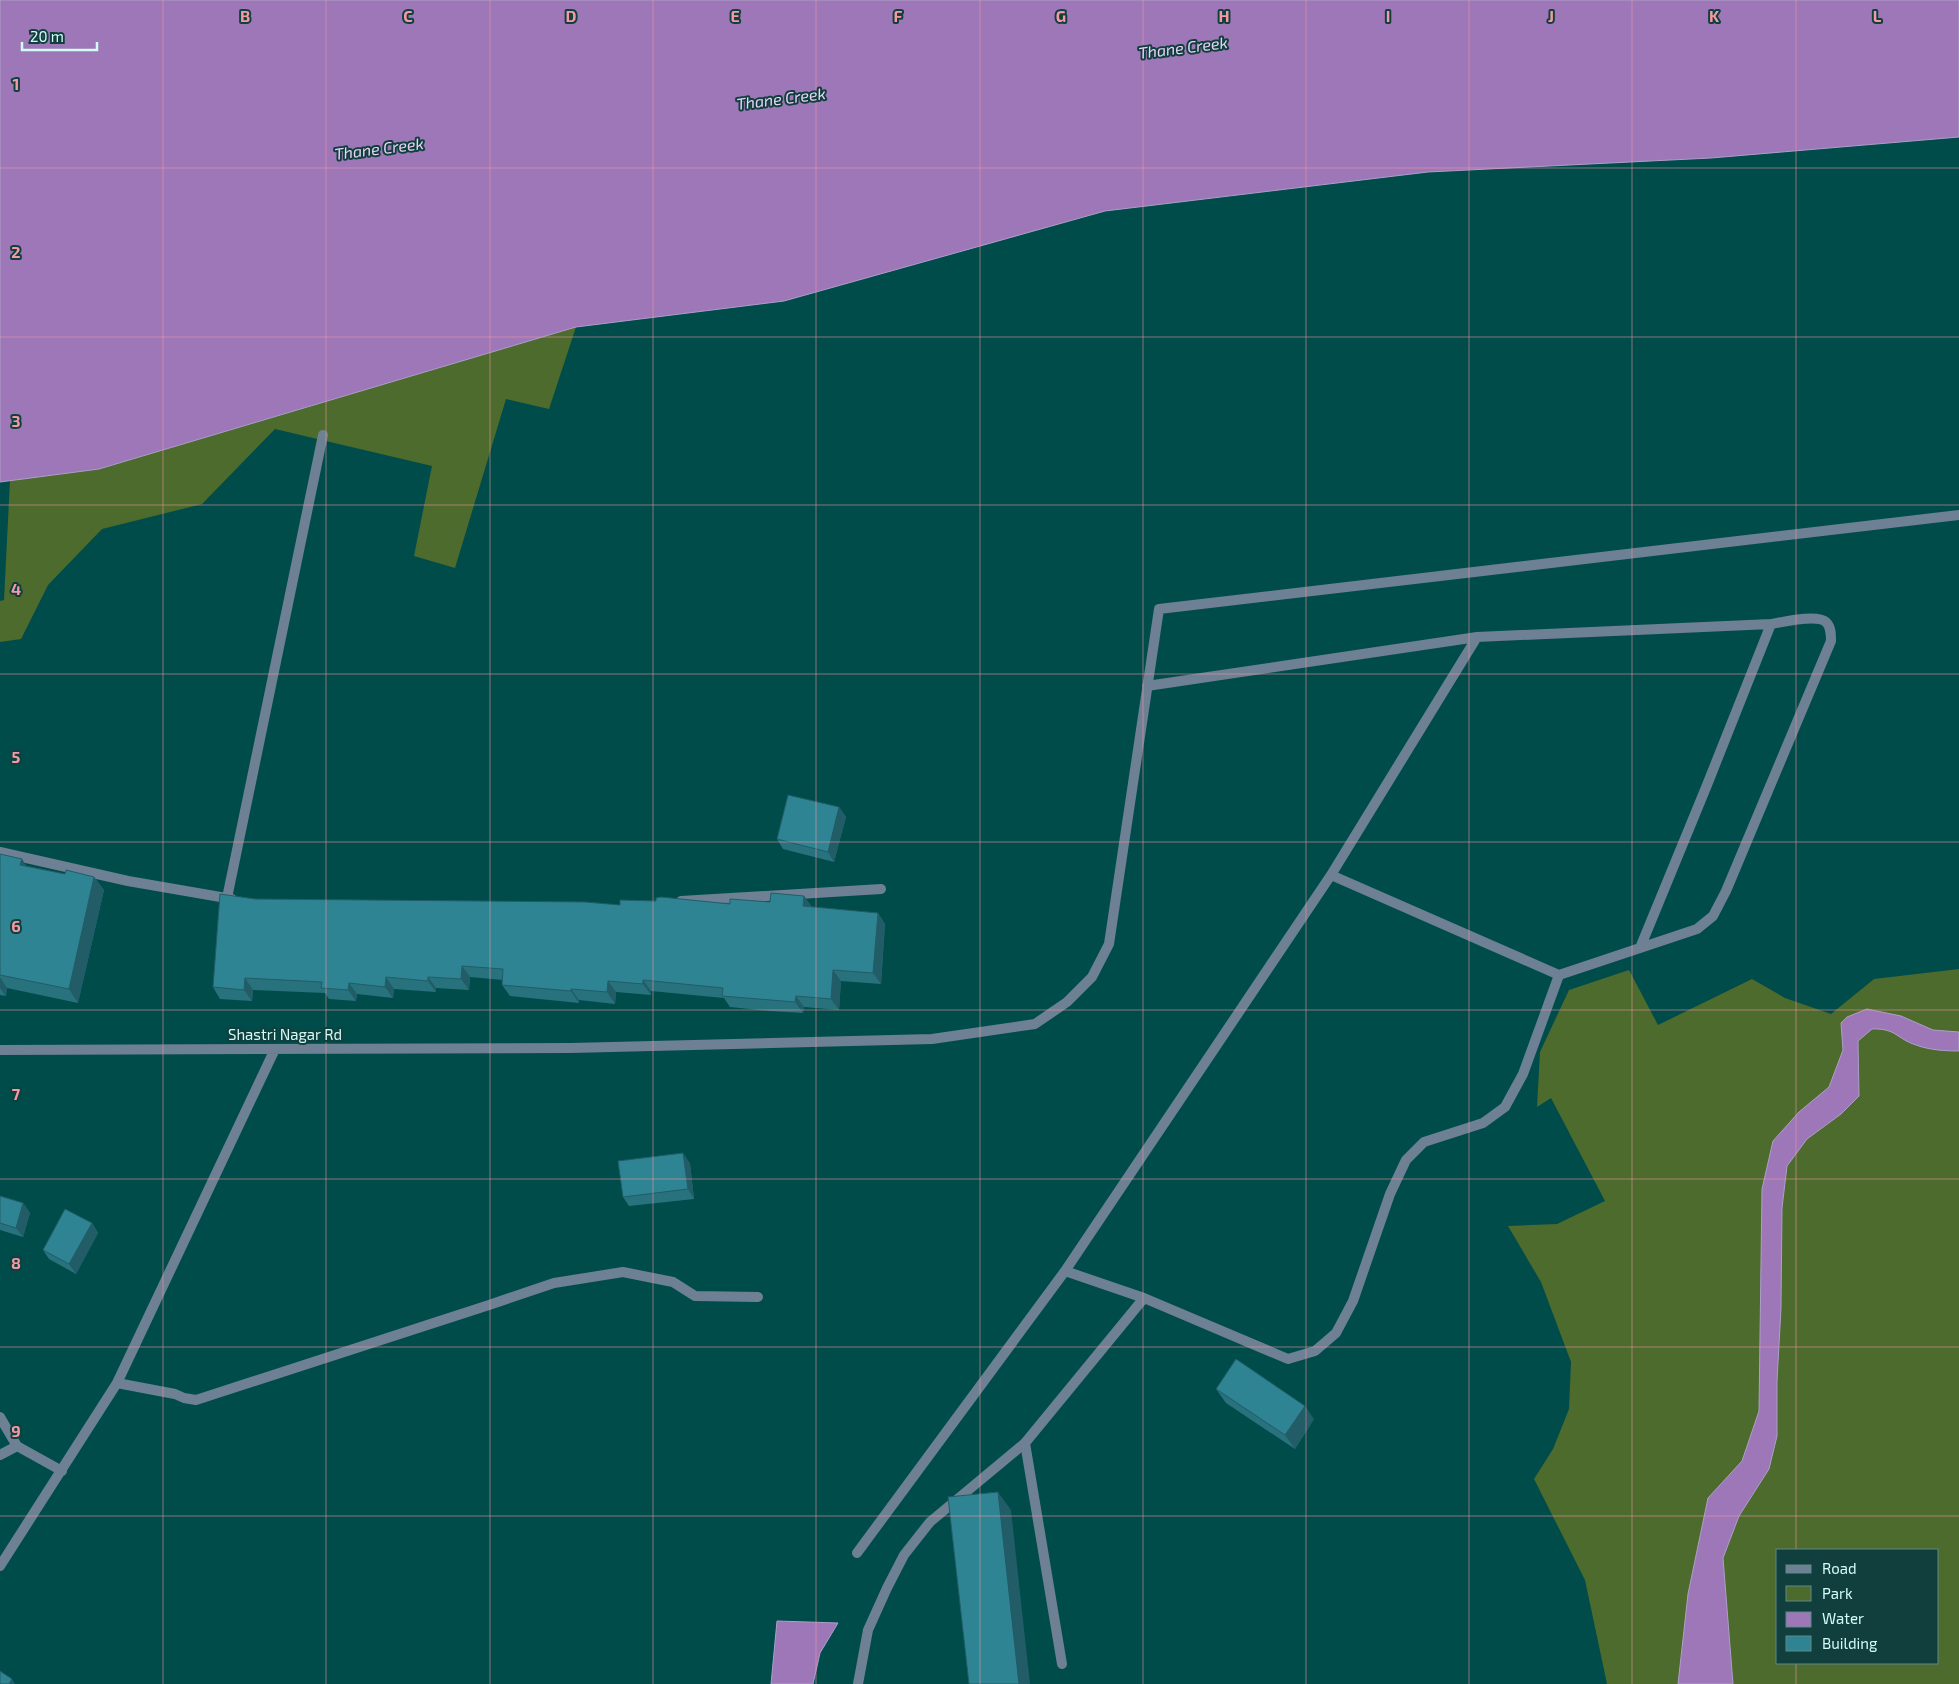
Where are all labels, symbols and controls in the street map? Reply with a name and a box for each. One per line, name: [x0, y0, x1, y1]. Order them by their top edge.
text: B: [240, 6, 250, 25]
text: C: [403, 6, 413, 25]
text: D: [566, 6, 577, 25]
text: E: [730, 6, 740, 25]
text: F: [894, 6, 903, 25]
text: G: [1056, 6, 1066, 25]
text: H: [1218, 6, 1230, 25]
text: I: [1386, 6, 1390, 25]
text: J: [1548, 6, 1554, 25]
text: K: [1709, 6, 1720, 25]
text: L: [1873, 6, 1882, 25]
scale bar: [22, 20, 98, 52]
text: 20 m: [30, 27, 64, 45]
water label: Thane Creek: [1137, 32, 1229, 62]
text: 1: [13, 74, 19, 93]
water label: Thane Creek: [735, 83, 827, 113]
water label: Thane Creek: [333, 133, 425, 163]
text: 2: [11, 242, 21, 261]
text: 3: [11, 411, 21, 430]
text: 4: [11, 579, 21, 598]
text: 5: [12, 747, 21, 766]
text: 6: [11, 916, 21, 935]
street label: Shastri Nagar Rd: [228, 1025, 342, 1043]
text: 7: [12, 1084, 21, 1103]
text: 8: [11, 1253, 21, 1272]
text: 9: [11, 1421, 21, 1440]
legend: [1776, 1549, 1939, 1664]
text: Road: [1822, 1559, 1857, 1577]
text: Park: [1822, 1584, 1853, 1602]
text: Water: [1822, 1609, 1864, 1627]
text: Building: [1822, 1634, 1878, 1652]

